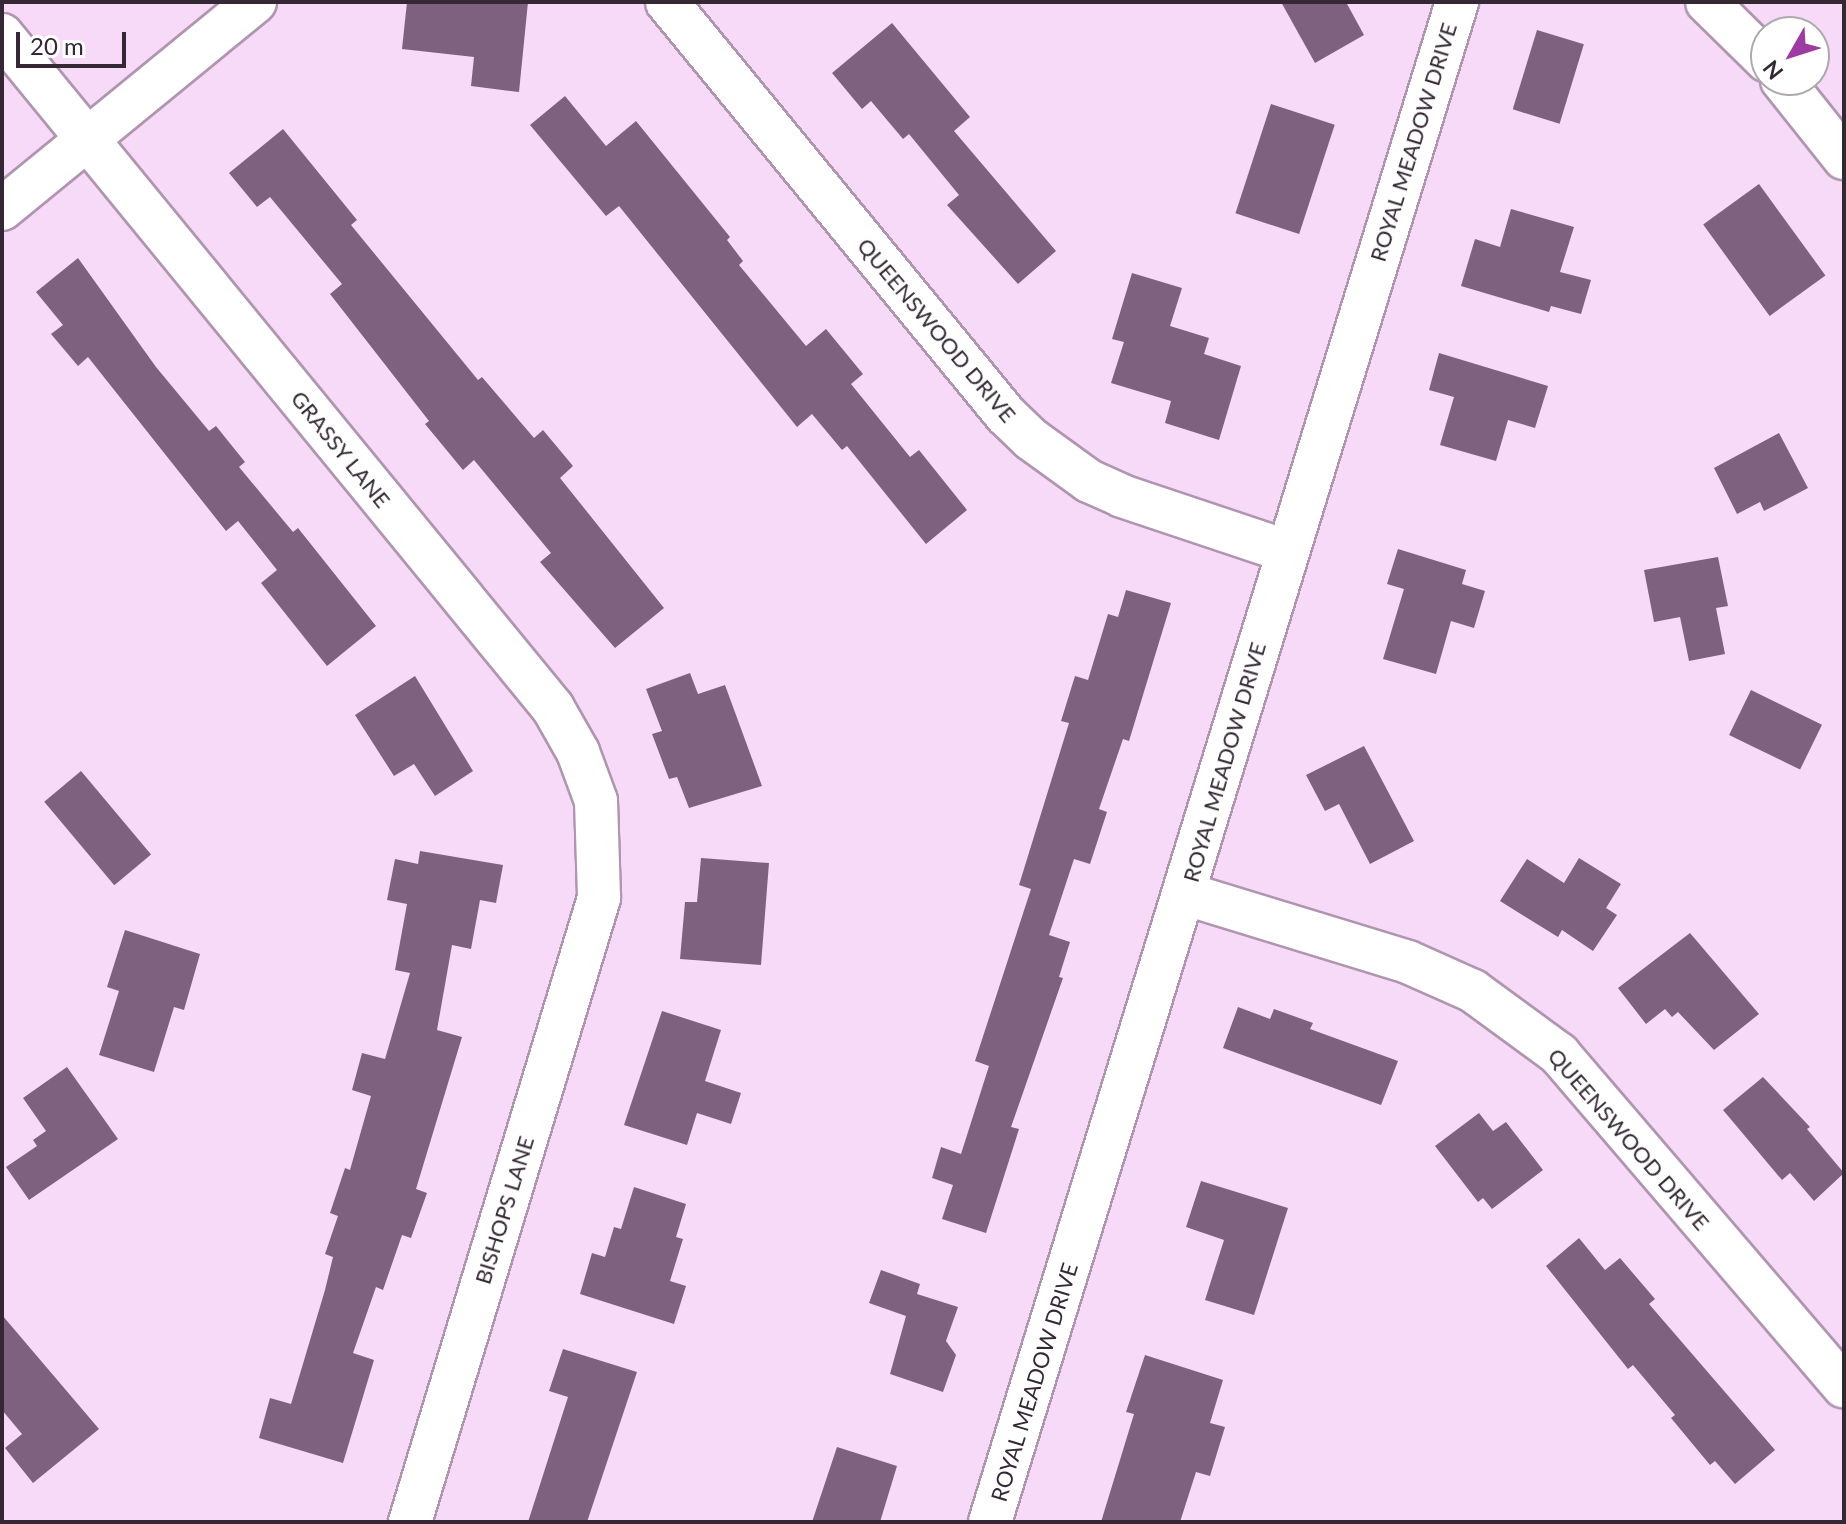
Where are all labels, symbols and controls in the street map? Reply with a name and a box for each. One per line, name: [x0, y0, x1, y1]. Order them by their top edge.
scale bar: [20, 16, 130, 66]
north arrow: [1750, 16, 1830, 96]
street label: ROYAL MEADOW DRIVE: [1364, 19, 1462, 265]
text: 20 m: [30, 31, 84, 60]
text: N: [1757, 55, 1788, 85]
street label: QUEENSWOOD DRIVE: [852, 233, 1022, 427]
street label: GRASSY LANE: [286, 385, 396, 513]
street label: ROYAL MEADOW DRIVE: [1177, 639, 1271, 885]
street label: QUEENSWOOD DRIVE: [1543, 1043, 1715, 1235]
street label: BISHOPS LANE: [469, 1133, 539, 1287]
street label: ROYAL MEADOW DRIVE: [985, 1259, 1083, 1505]

